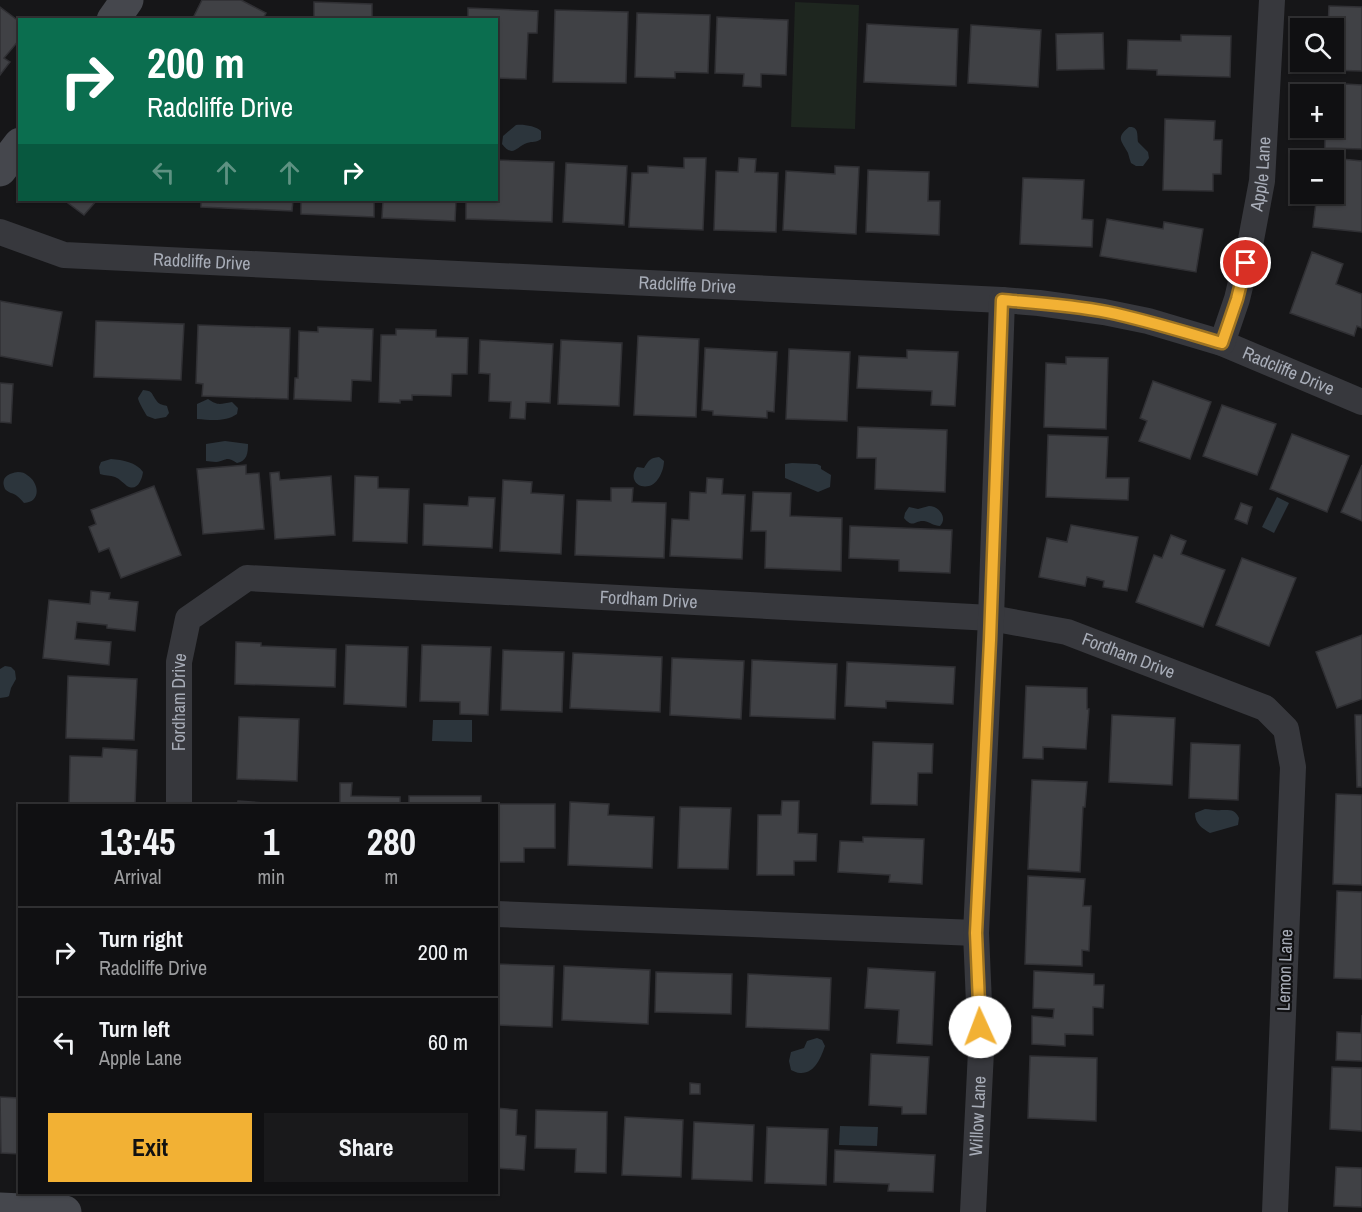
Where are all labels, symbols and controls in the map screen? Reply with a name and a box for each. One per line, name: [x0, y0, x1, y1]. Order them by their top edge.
map controls: [1290, 18, 1344, 204]
button: search: [1290, 18, 1344, 72]
text: 200 m: [147, 35, 245, 91]
icon: right: [48, 42, 126, 120]
button: +: [1290, 84, 1344, 138]
text: Radcliffe Drive: [147, 89, 293, 125]
street label: Apple Lane: [1243, 136, 1276, 214]
button: −: [1290, 150, 1344, 204]
icon: left: [147, 156, 180, 189]
icon: ahead: [210, 156, 243, 189]
icon: ahead: [273, 156, 306, 189]
icon: right: [336, 156, 369, 189]
pin: [1220, 237, 1271, 288]
street label: Radcliffe Drive: [153, 246, 251, 276]
icon: arrive: [1229, 246, 1262, 279]
street label: Radcliffe Drive: [638, 270, 737, 299]
street label: Radcliffe Drive: [1239, 340, 1338, 401]
street label: Fordham Drive: [599, 584, 698, 614]
street label: Fordham Drive: [1079, 626, 1179, 684]
street label: Fordham Drive: [166, 651, 193, 751]
text: 13:45: [100, 818, 175, 866]
text: 1: [263, 818, 279, 866]
text: 280: [367, 818, 416, 866]
text: Arrival: [114, 863, 161, 890]
text: min: [257, 863, 285, 890]
text: m: [385, 863, 398, 890]
text: Turn right: [99, 924, 183, 954]
street label: Lemon Lane: [1271, 929, 1298, 1011]
icon: right: [48, 936, 81, 969]
text: 200 m: [418, 937, 468, 967]
text: Radcliffe Drive: [99, 954, 207, 981]
position arrow: [948, 995, 1012, 1059]
text: Turn left: [99, 1014, 170, 1044]
icon: left: [48, 1026, 81, 1059]
text: 60 m: [428, 1027, 468, 1057]
text: Apple Lane: [99, 1044, 182, 1071]
street label: Willow Lane: [963, 1075, 992, 1157]
button: Exit: [48, 1113, 252, 1182]
button: Share: [264, 1113, 468, 1182]

